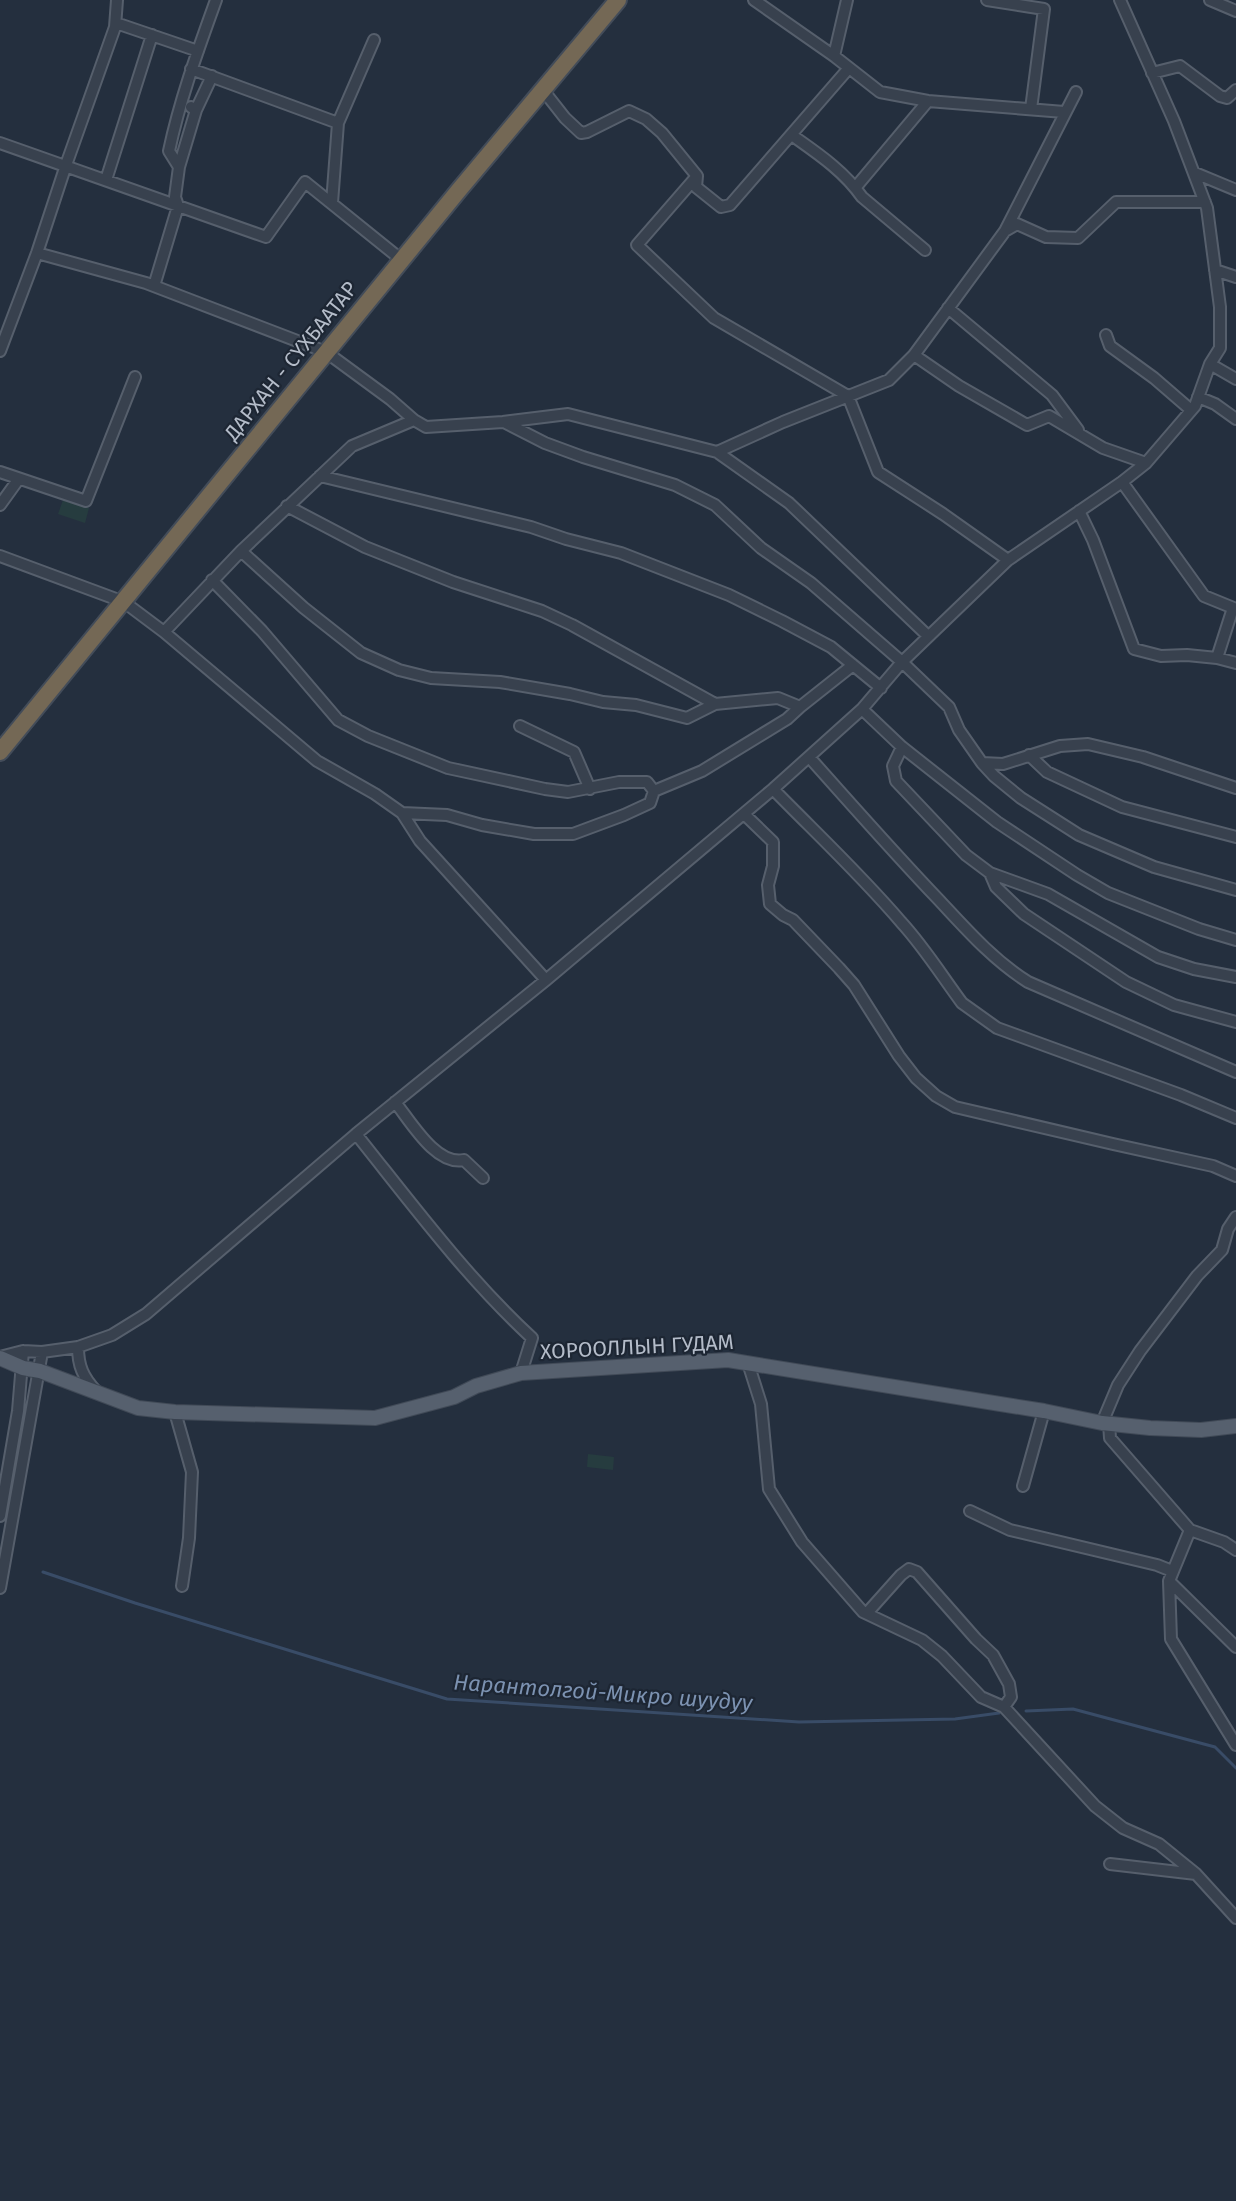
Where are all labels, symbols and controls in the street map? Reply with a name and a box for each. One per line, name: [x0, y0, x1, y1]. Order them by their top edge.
street label: ДАРХАН - СҮХБААТАР: [218, 276, 363, 446]
street label: ХОРООЛЛЫН ГУДАМ: [540, 1329, 734, 1365]
water label: Нарантолгой-Микро шуудуу: [453, 1669, 755, 1717]

